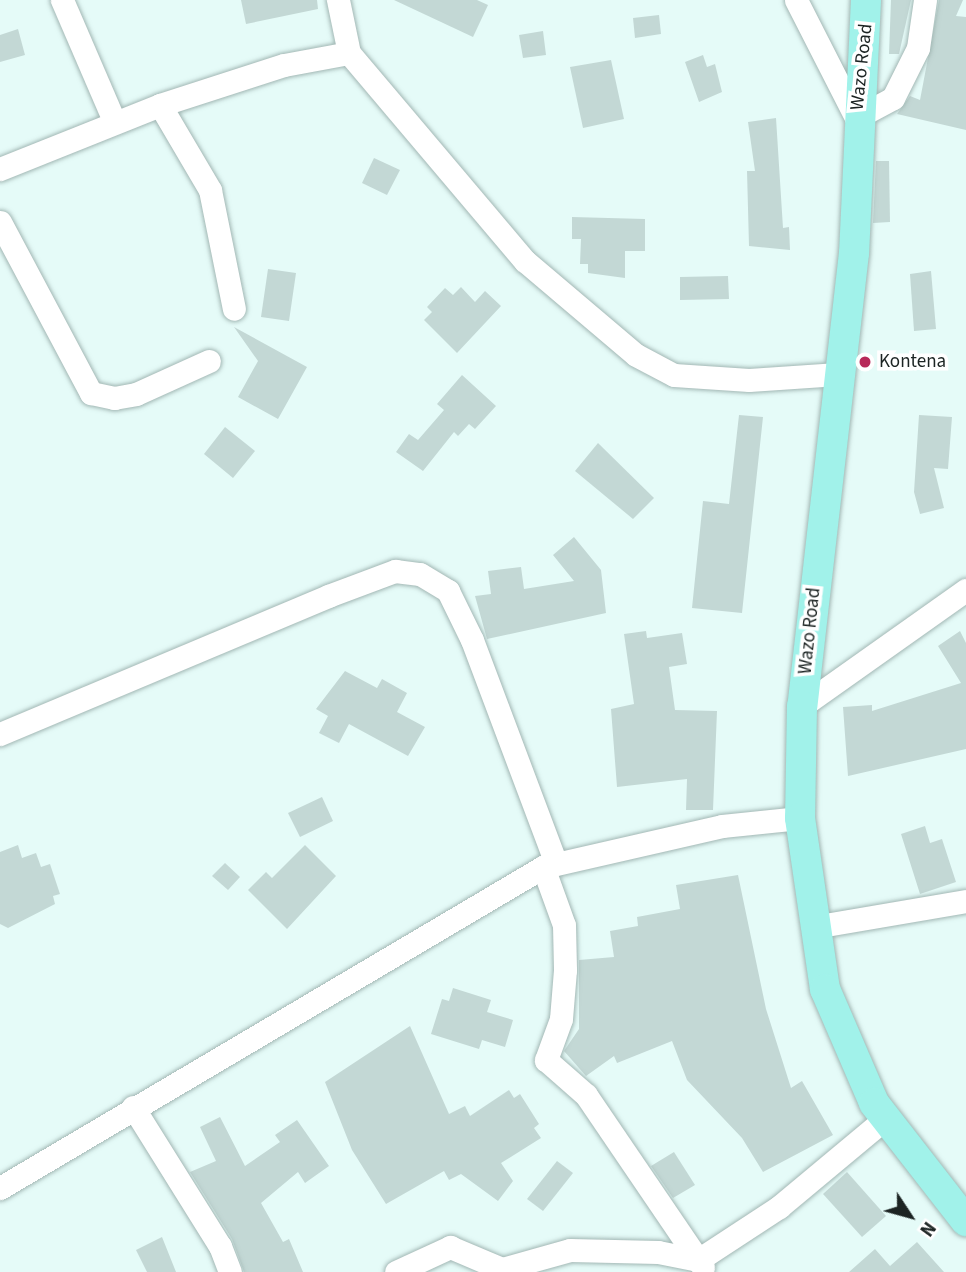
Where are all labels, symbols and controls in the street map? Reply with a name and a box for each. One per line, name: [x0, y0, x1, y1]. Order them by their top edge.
street label: Wazo Road: [846, 23, 878, 111]
place label: Kontena: [879, 351, 946, 373]
marker: Kontena: [857, 354, 873, 370]
street label: Wazo Road: [794, 587, 826, 675]
north arrow: [875, 1181, 945, 1251]
text: N: [913, 1216, 942, 1242]

